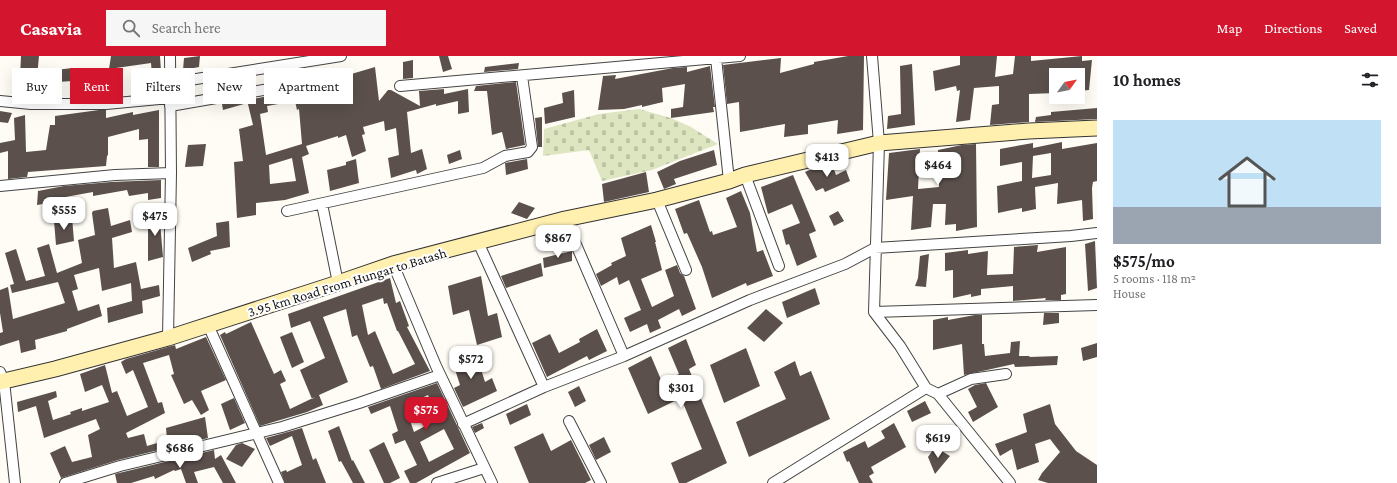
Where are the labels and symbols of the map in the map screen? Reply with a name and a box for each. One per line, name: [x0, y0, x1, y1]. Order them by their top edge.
north arrow: [1049, 68, 1085, 104]
pin: $413: [803, 144, 851, 178]
pin: $464: [914, 152, 962, 186]
pin: $555: [40, 197, 88, 231]
pin: $475: [131, 203, 179, 237]
pin: $867: [534, 225, 582, 259]
street label: 3.95 km Road From Hungar to Batash: [246, 244, 449, 320]
pin: $572: [447, 346, 495, 380]
pin: $301: [657, 375, 705, 409]
pin: $575: [402, 397, 450, 431]
pin: $619: [914, 425, 962, 459]
pin: $686: [156, 435, 204, 469]

